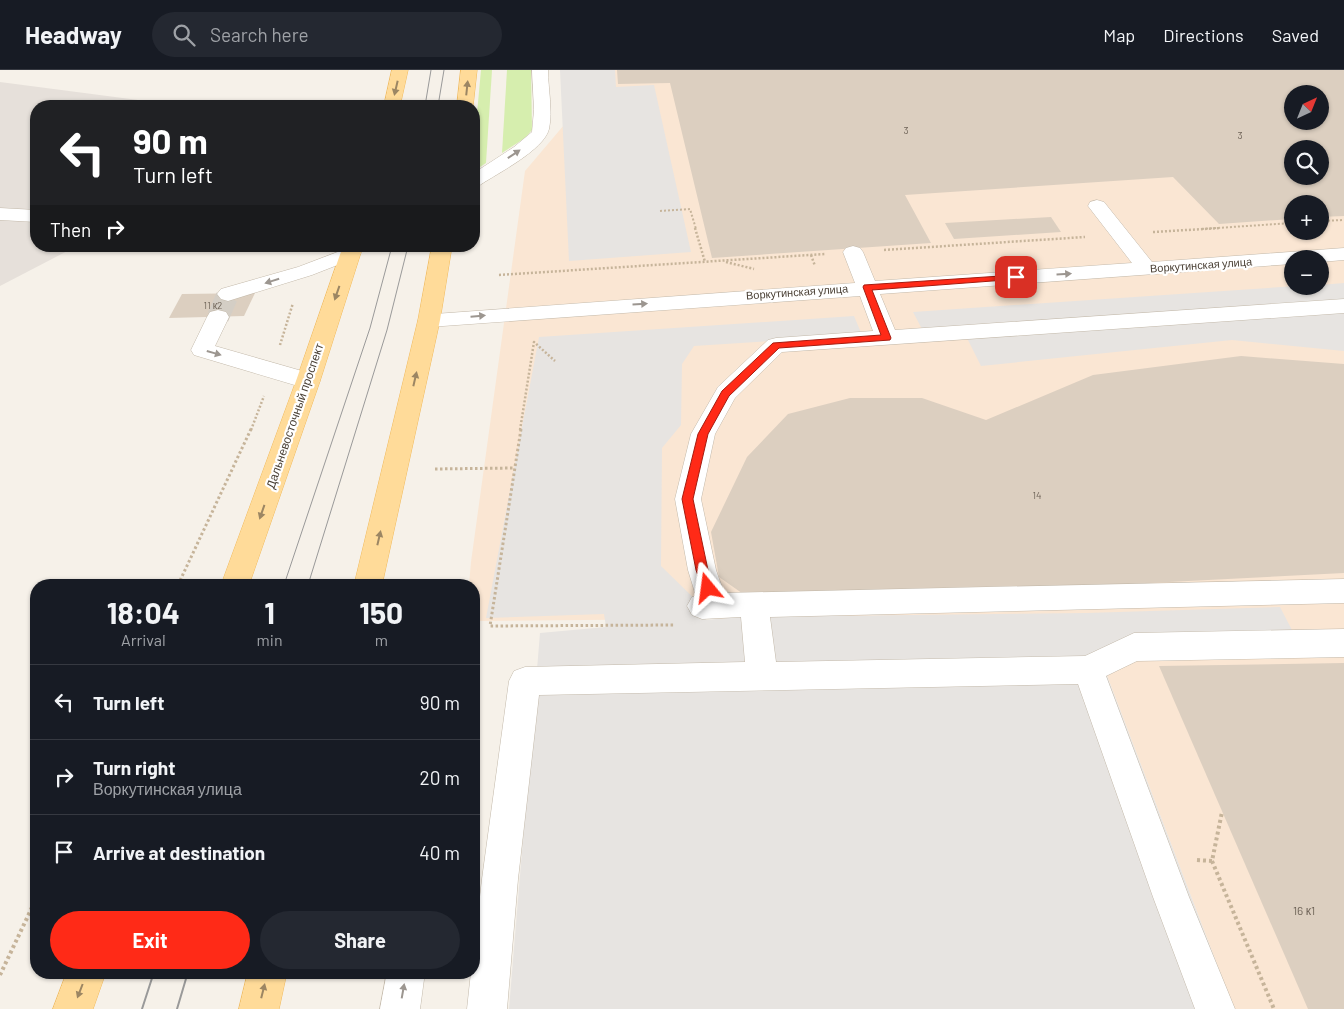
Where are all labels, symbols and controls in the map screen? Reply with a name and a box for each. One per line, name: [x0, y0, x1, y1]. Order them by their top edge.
search box: [152, 12, 502, 57]
text: Headway: [25, 20, 122, 49]
icon: search: [170, 21, 198, 49]
text: Search here: [210, 23, 309, 46]
text: Map: [1103, 24, 1135, 46]
text: Directions: [1163, 24, 1244, 46]
text: Saved: [1272, 24, 1319, 46]
one-way arrow: [463, 80, 471, 96]
one-way arrow: [392, 81, 400, 96]
north arrow: [1284, 85, 1329, 130]
map controls: [1284, 85, 1329, 295]
text: 90 m: [133, 119, 208, 161]
icon: left: [50, 120, 115, 185]
house number: 3: [903, 124, 909, 136]
house number: 3: [1237, 129, 1243, 141]
button: search: [1284, 140, 1329, 185]
one-way arrow: [507, 149, 521, 159]
text: Turn left: [133, 161, 213, 187]
button: +: [1284, 195, 1329, 240]
icon: right: [101, 215, 129, 243]
text: Then: [50, 218, 91, 241]
button: −: [1284, 250, 1329, 295]
street label: Воркутинская улица: [1149, 254, 1253, 275]
pin: [995, 256, 1037, 298]
icon: arrive: [1002, 263, 1030, 291]
one-way arrow: [1056, 270, 1072, 278]
one-way arrow: [264, 277, 279, 285]
street label: Воркутинская улица: [745, 281, 849, 302]
one-way arrow: [333, 285, 341, 300]
house number: 11 к2: [204, 299, 222, 311]
one-way arrow: [632, 300, 648, 308]
one-way arrow: [470, 312, 486, 320]
street label: Дальневосточный проспект: [263, 341, 327, 490]
one-way arrow: [206, 350, 221, 358]
one-way arrow: [411, 372, 419, 387]
house number: 14: [1032, 489, 1042, 501]
one-way arrow: [258, 505, 265, 520]
one-way arrow: [375, 530, 383, 545]
position arrow: [681, 561, 733, 613]
text: 18:04: [107, 594, 180, 630]
text: 1: [264, 594, 275, 630]
text: 150: [359, 594, 403, 630]
text: Arrival: [121, 630, 166, 649]
text: min: [257, 630, 283, 649]
text: m: [375, 630, 388, 649]
icon: left: [50, 688, 78, 716]
text: Turn left: [93, 691, 164, 714]
text: 90 m: [420, 691, 460, 714]
text: Turn right: [93, 756, 175, 779]
icon: right: [50, 763, 78, 791]
text: 20 m: [420, 766, 460, 789]
text: Воркутинская улица: [93, 779, 242, 798]
icon: arrive: [50, 838, 78, 866]
text: Arrive at destination: [93, 841, 265, 864]
text: 40 m: [419, 841, 460, 864]
house number: 16 к1: [1293, 903, 1315, 917]
button: Exit: [50, 911, 250, 969]
button: Share: [260, 911, 460, 969]
one-way arrow: [399, 982, 407, 998]
one-way arrow: [259, 983, 267, 998]
one-way arrow: [76, 984, 84, 999]

